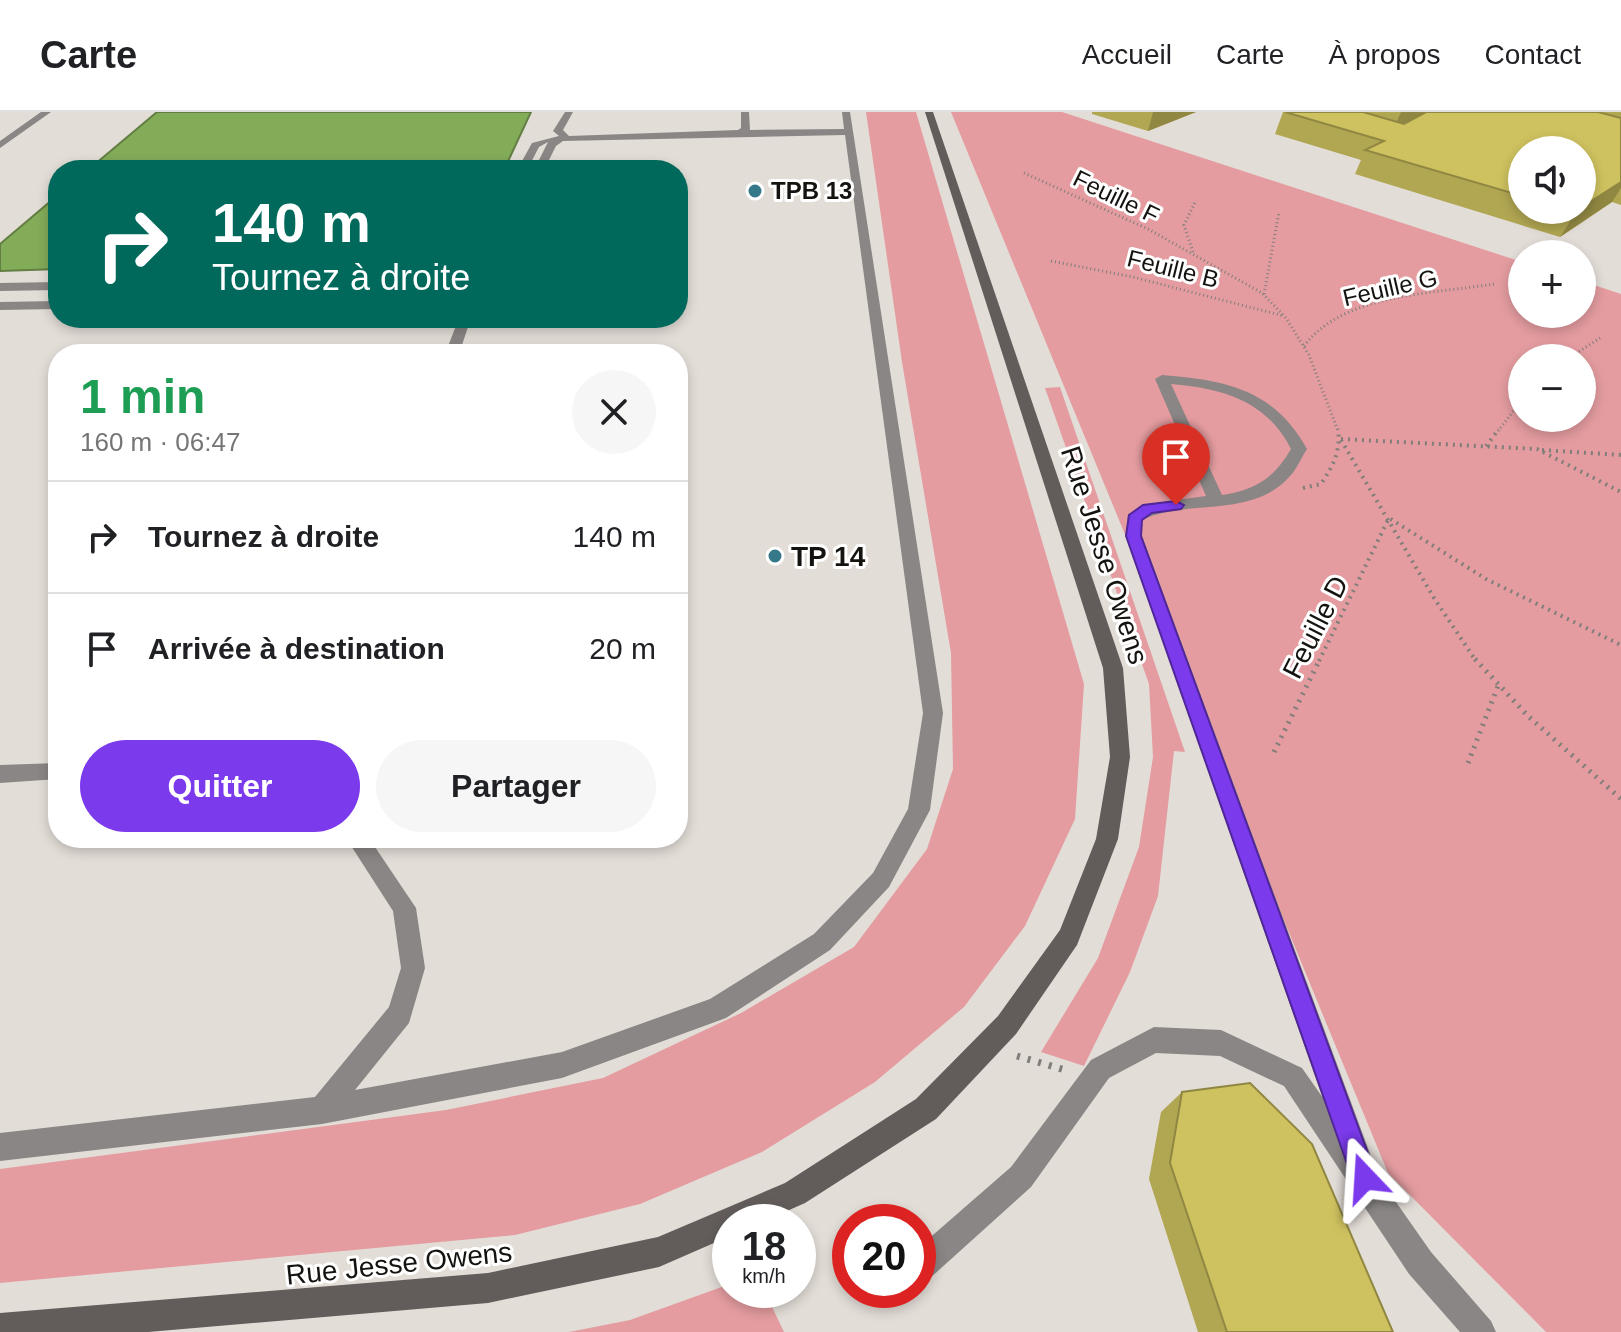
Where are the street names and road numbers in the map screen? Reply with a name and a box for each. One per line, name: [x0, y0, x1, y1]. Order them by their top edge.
street label: Feuille F: [1069, 164, 1163, 229]
street label: Feuille B: [1125, 244, 1222, 293]
street label: Feuille G: [1340, 264, 1440, 311]
street label: Rue Jesse Owens: [1055, 442, 1154, 668]
street label: Feuille D: [1277, 571, 1354, 683]
street label: Rue Jesse Owens: [284, 1236, 514, 1291]

